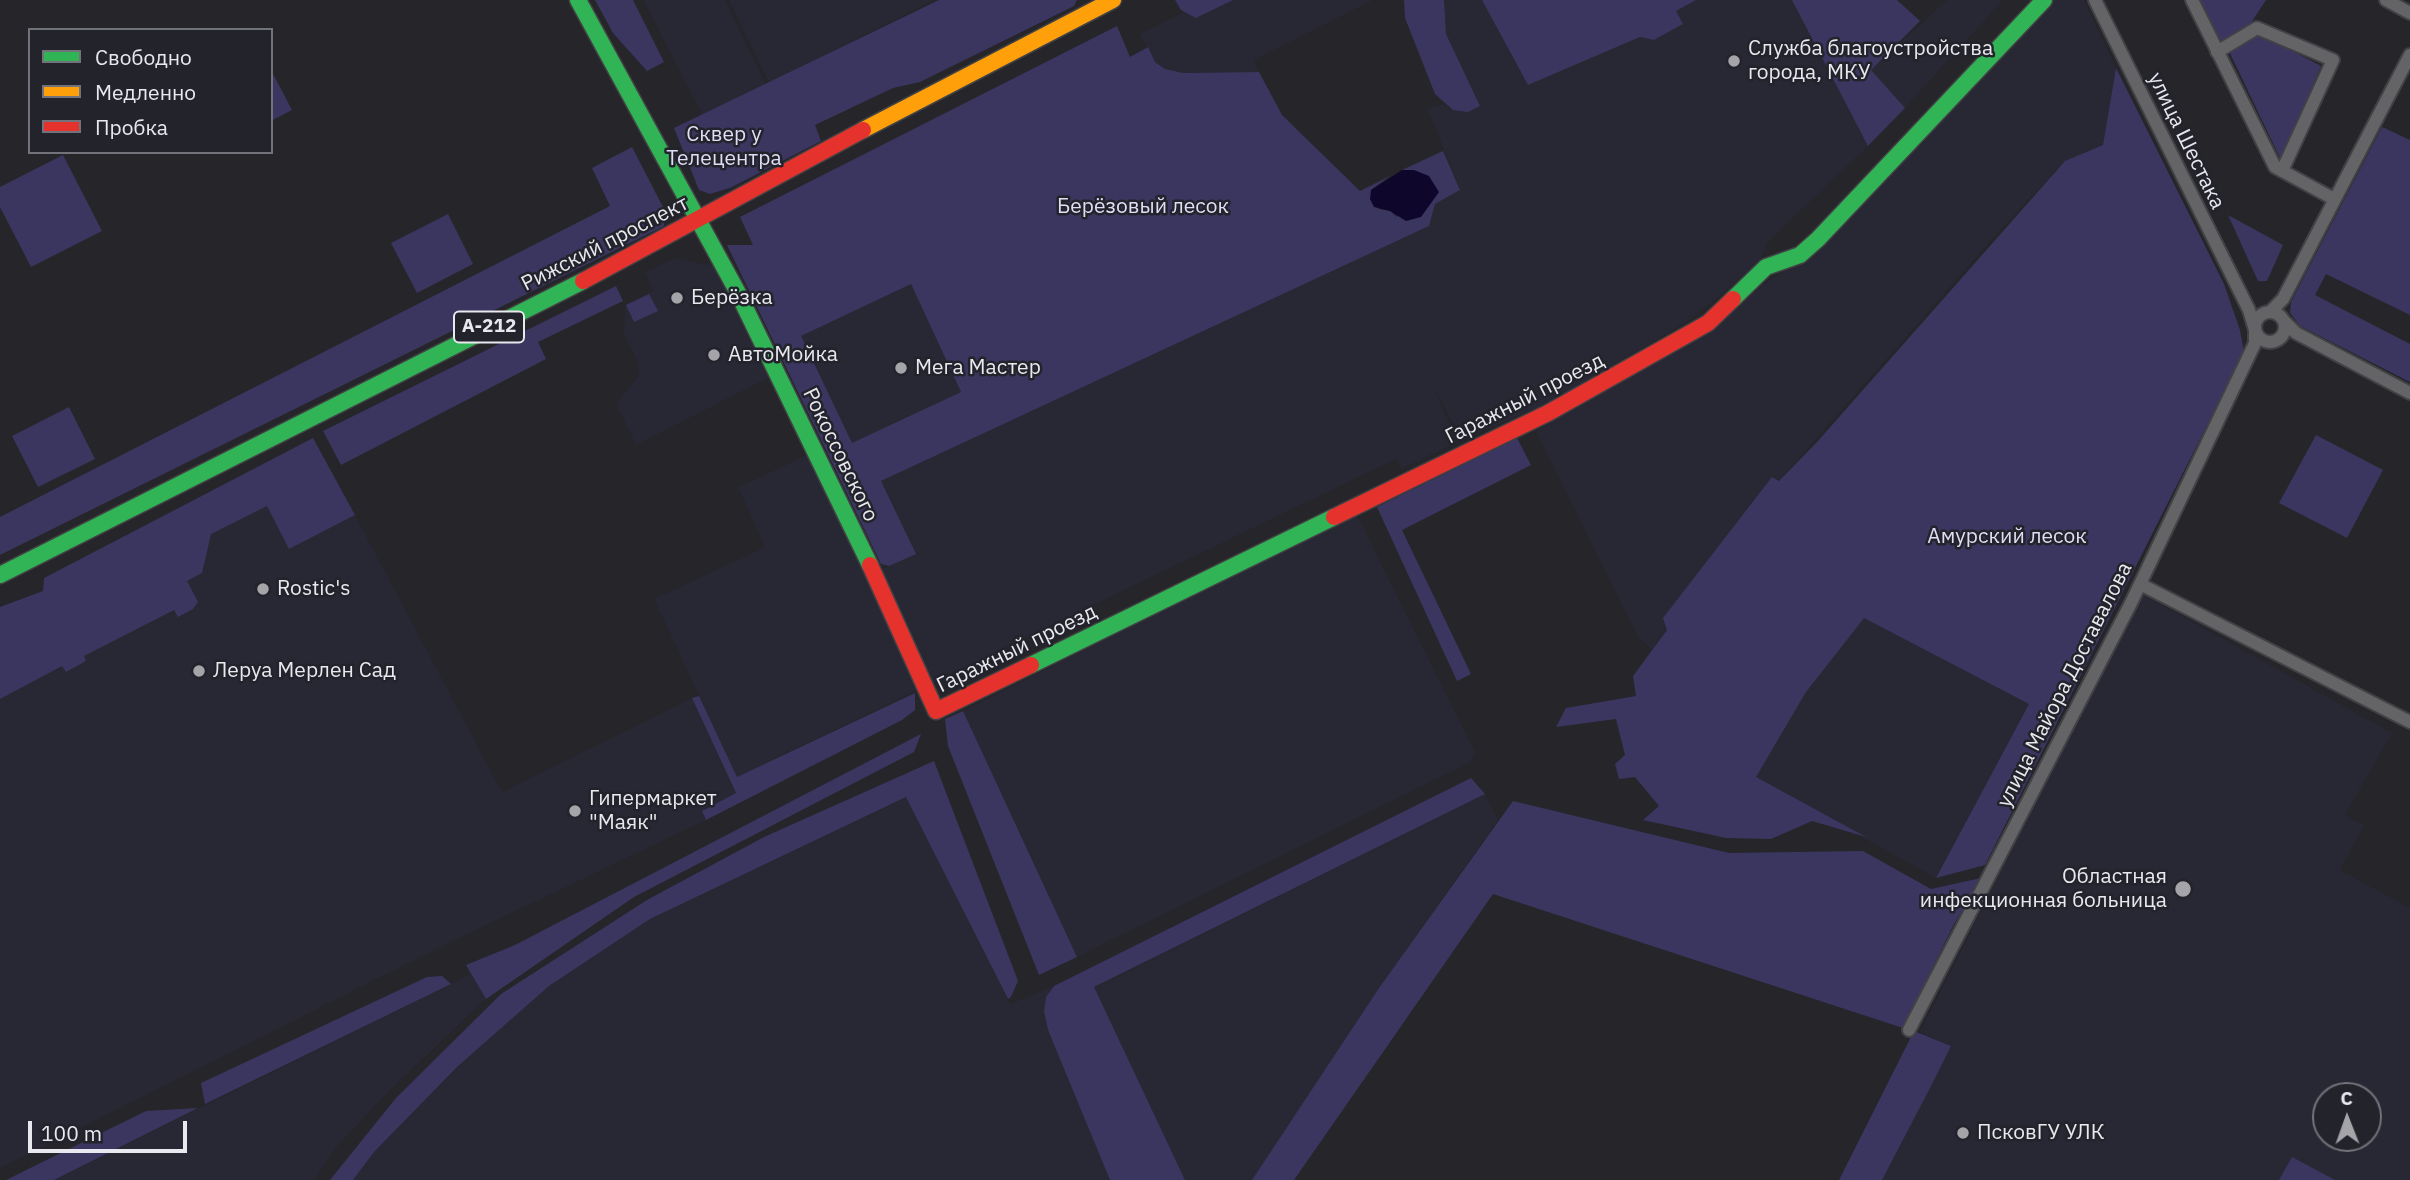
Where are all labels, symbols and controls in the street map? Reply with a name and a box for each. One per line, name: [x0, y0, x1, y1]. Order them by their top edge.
legend: [28, 28, 273, 154]
place label: Служба благоустройства города, МКУ: [1748, 36, 1993, 86]
text: Свободно: [95, 43, 192, 71]
marker: Служба благоустройства города, МКУ: [1726, 53, 1742, 69]
street label: улица Шестака: [2142, 69, 2230, 213]
text: Медленно: [95, 78, 196, 106]
text: Пробка: [95, 113, 168, 141]
park label: Сквер у Телецентра: [666, 122, 782, 172]
street label: Рижский проспект: [517, 191, 693, 297]
park label: Берёзовый лесок: [1057, 194, 1229, 220]
place label: Берёзка: [691, 285, 773, 311]
marker: Берёзка: [669, 290, 685, 306]
road number: А-212: [454, 312, 524, 342]
place label: АвтоМойка: [728, 342, 838, 368]
marker: АвтоМойка: [706, 347, 722, 363]
street label: Гаражный проезд: [1441, 348, 1609, 450]
place label: Мега Мастер: [915, 355, 1041, 381]
marker: Мега Мастер: [893, 360, 909, 376]
street label: Рокоссовского: [797, 384, 883, 526]
park label: Амурский лесок: [1927, 524, 2087, 550]
street label: улица Майора Доставалова: [1992, 558, 2138, 812]
place label: Rostic's: [277, 576, 350, 602]
marker: Rostic's: [255, 581, 271, 597]
street label: Гаражный проезд: [933, 599, 1101, 699]
place label: Леруа Мерлен Сад: [213, 658, 396, 684]
marker: Леруа Мерлен Сад: [191, 663, 207, 679]
place label: Гипермаркет "Маяк": [589, 786, 717, 836]
marker: Гипермаркет "Маяк": [567, 803, 583, 819]
place label: Областная инфекционная больница: [1920, 864, 2167, 914]
marker: Областная инфекционная больница: [2173, 879, 2193, 899]
north arrow: [2312, 1082, 2382, 1152]
text: С: [2340, 1086, 2353, 1110]
scale bar: [32, 1106, 191, 1150]
text: 100 m: [41, 1119, 102, 1147]
place label: ПсковГУ УЛК: [1977, 1120, 2105, 1146]
marker: ПсковГУ УЛК: [1955, 1125, 1971, 1141]

